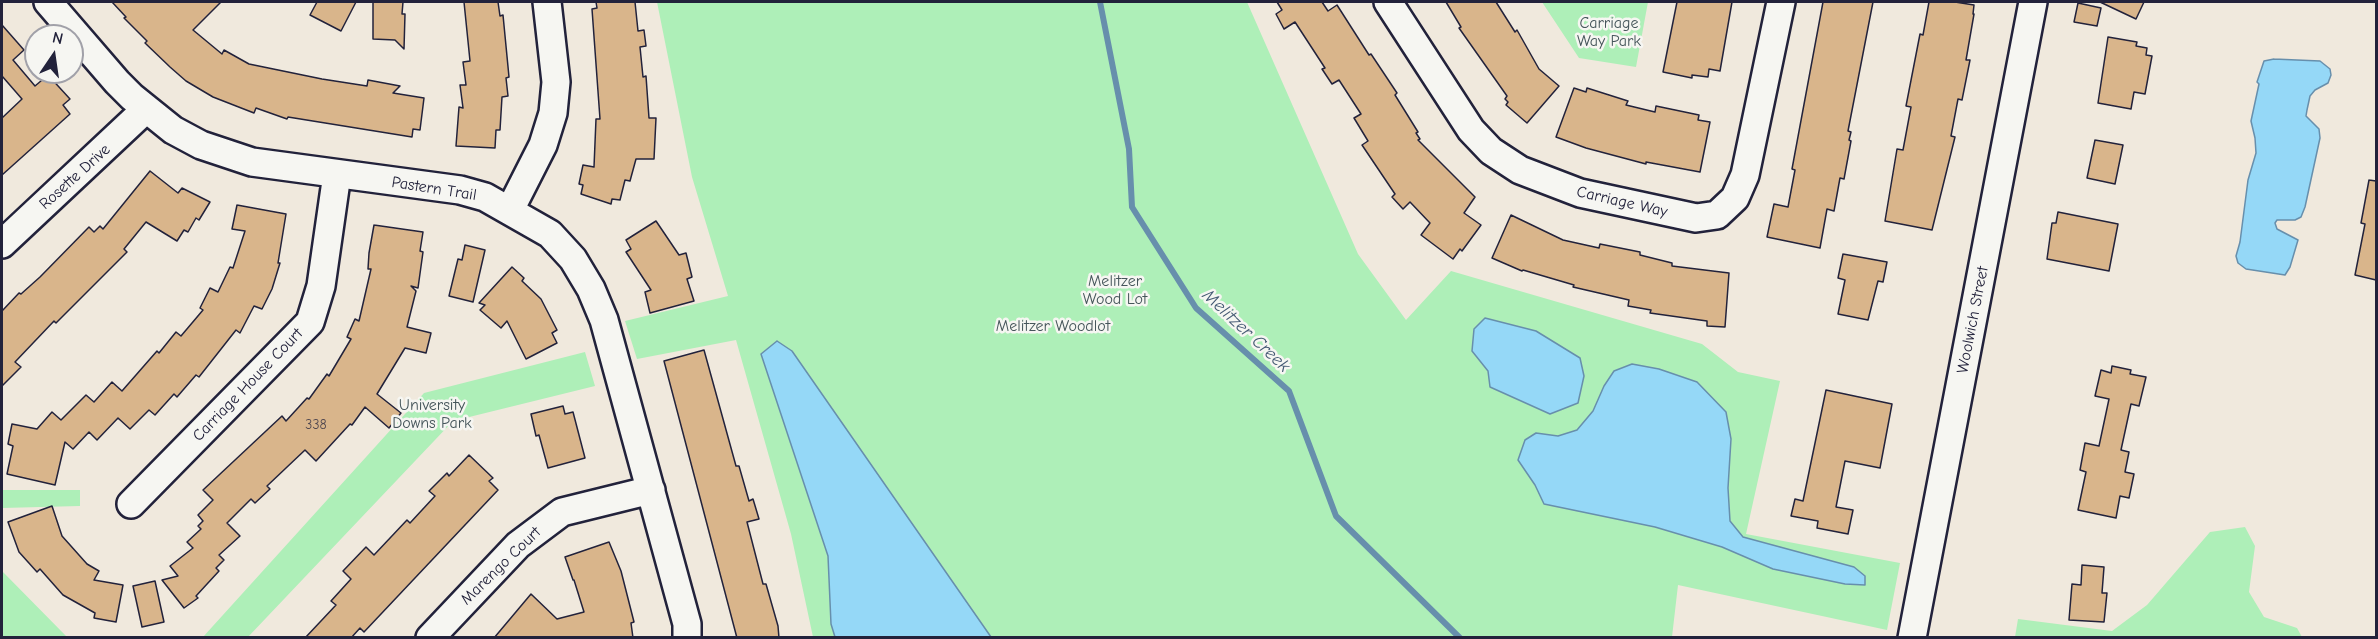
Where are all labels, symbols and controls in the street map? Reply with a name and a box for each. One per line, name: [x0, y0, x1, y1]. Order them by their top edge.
park label: Carriage Way Park: [1577, 13, 1641, 51]
north arrow: [24, 24, 84, 84]
text: N: [50, 28, 65, 48]
street label: Rosette Drive: [36, 140, 114, 214]
street label: Pastern Trail: [390, 173, 478, 205]
street label: Carriage Way: [1575, 182, 1669, 222]
street label: Woolwich Street: [1953, 265, 1993, 375]
park label: Melitzer Wood Lot: [1083, 271, 1147, 309]
water label: Melitzer Creek: [1198, 285, 1294, 377]
park label: Melitzer Woodlot: [996, 316, 1110, 336]
street label: Carriage House Court: [189, 324, 307, 446]
park label: University Downs Park: [392, 395, 472, 433]
house number: 338: [305, 417, 327, 433]
street label: Marengo Court: [457, 523, 545, 609]

